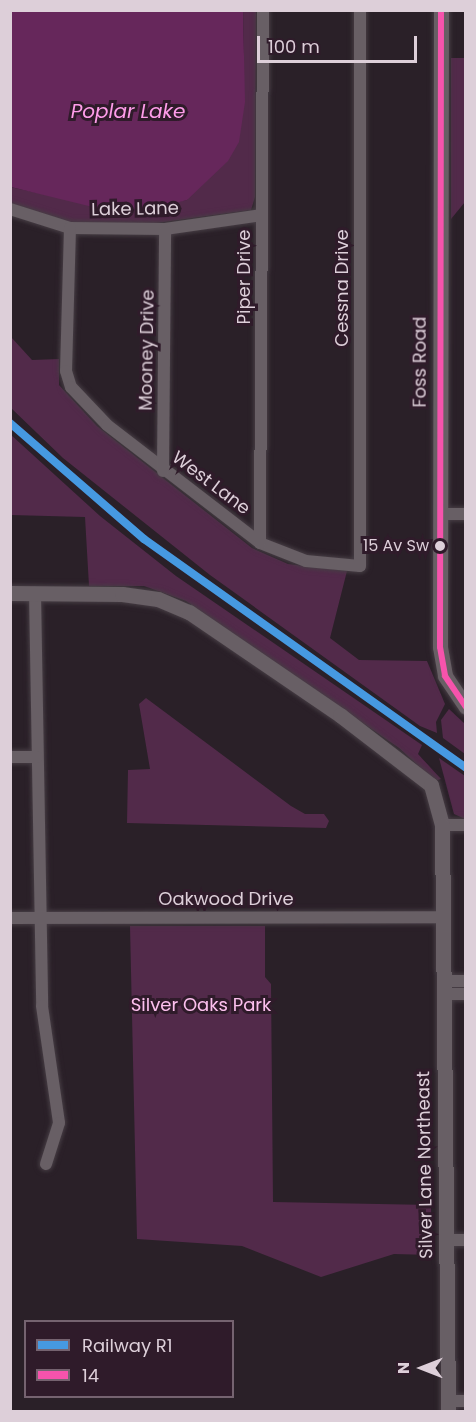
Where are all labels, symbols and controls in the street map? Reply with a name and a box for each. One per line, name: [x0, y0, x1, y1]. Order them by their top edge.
scale bar: [260, 24, 420, 62]
text: 100 m: [268, 34, 320, 59]
water label: Poplar Lake: [71, 99, 185, 123]
street label: Lake Lane: [91, 197, 179, 221]
street label: Cessna Drive: [331, 229, 353, 347]
street label: Piper Drive: [233, 230, 255, 324]
street label: Mooney Drive: [135, 289, 159, 411]
street label: Foss Road: [409, 317, 431, 407]
street label: West Lane: [168, 447, 254, 519]
place label: 15 Av Sw: [363, 536, 429, 556]
marker: 15 Av Sw: [434, 540, 446, 552]
street label: Oakwood Drive: [158, 888, 294, 910]
park label: Silver Oaks Park: [131, 994, 271, 1016]
street label: Silver Lane Northeast: [413, 1071, 437, 1259]
legend: [24, 1320, 234, 1398]
text: Railway R1: [82, 1333, 173, 1358]
north arrow: [392, 1338, 452, 1398]
text: N: [392, 1362, 415, 1374]
text: 14: [82, 1363, 99, 1388]

